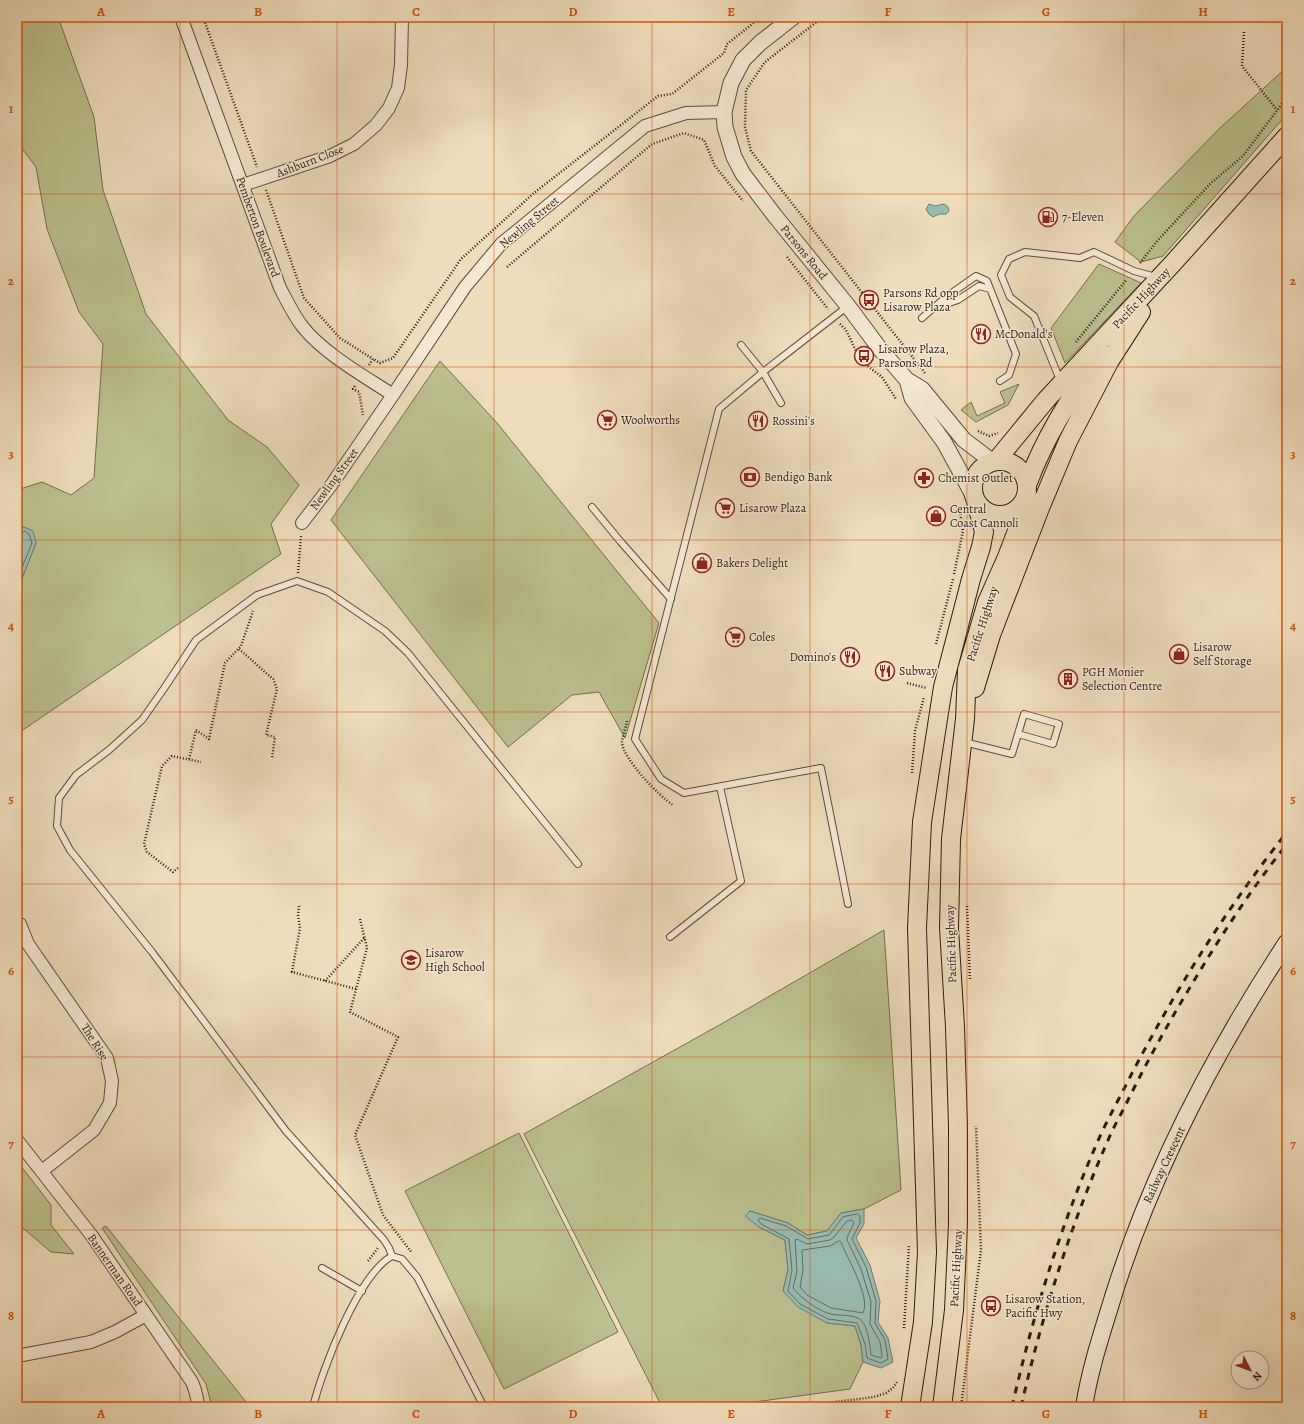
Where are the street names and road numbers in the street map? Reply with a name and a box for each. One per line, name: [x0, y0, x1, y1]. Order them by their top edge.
street label: Ashburn Close: [273, 141, 346, 182]
street label: Pemberton Boulevard: [232, 175, 284, 280]
street label: Newling Street: [496, 192, 562, 252]
street label: Parsons Road: [777, 221, 831, 283]
street label: Pacific Highway: [1108, 263, 1174, 332]
street label: Newling Street: [306, 445, 362, 513]
street label: Pacific Highway: [962, 584, 1002, 664]
street label: Pacific Highway: [942, 904, 960, 983]
street label: The Rise: [78, 1021, 112, 1063]
street label: Railway Crescent: [1139, 1124, 1189, 1206]
street label: Pacific Highway: [946, 1228, 966, 1308]
street label: Bannerman Road: [84, 1230, 146, 1310]

